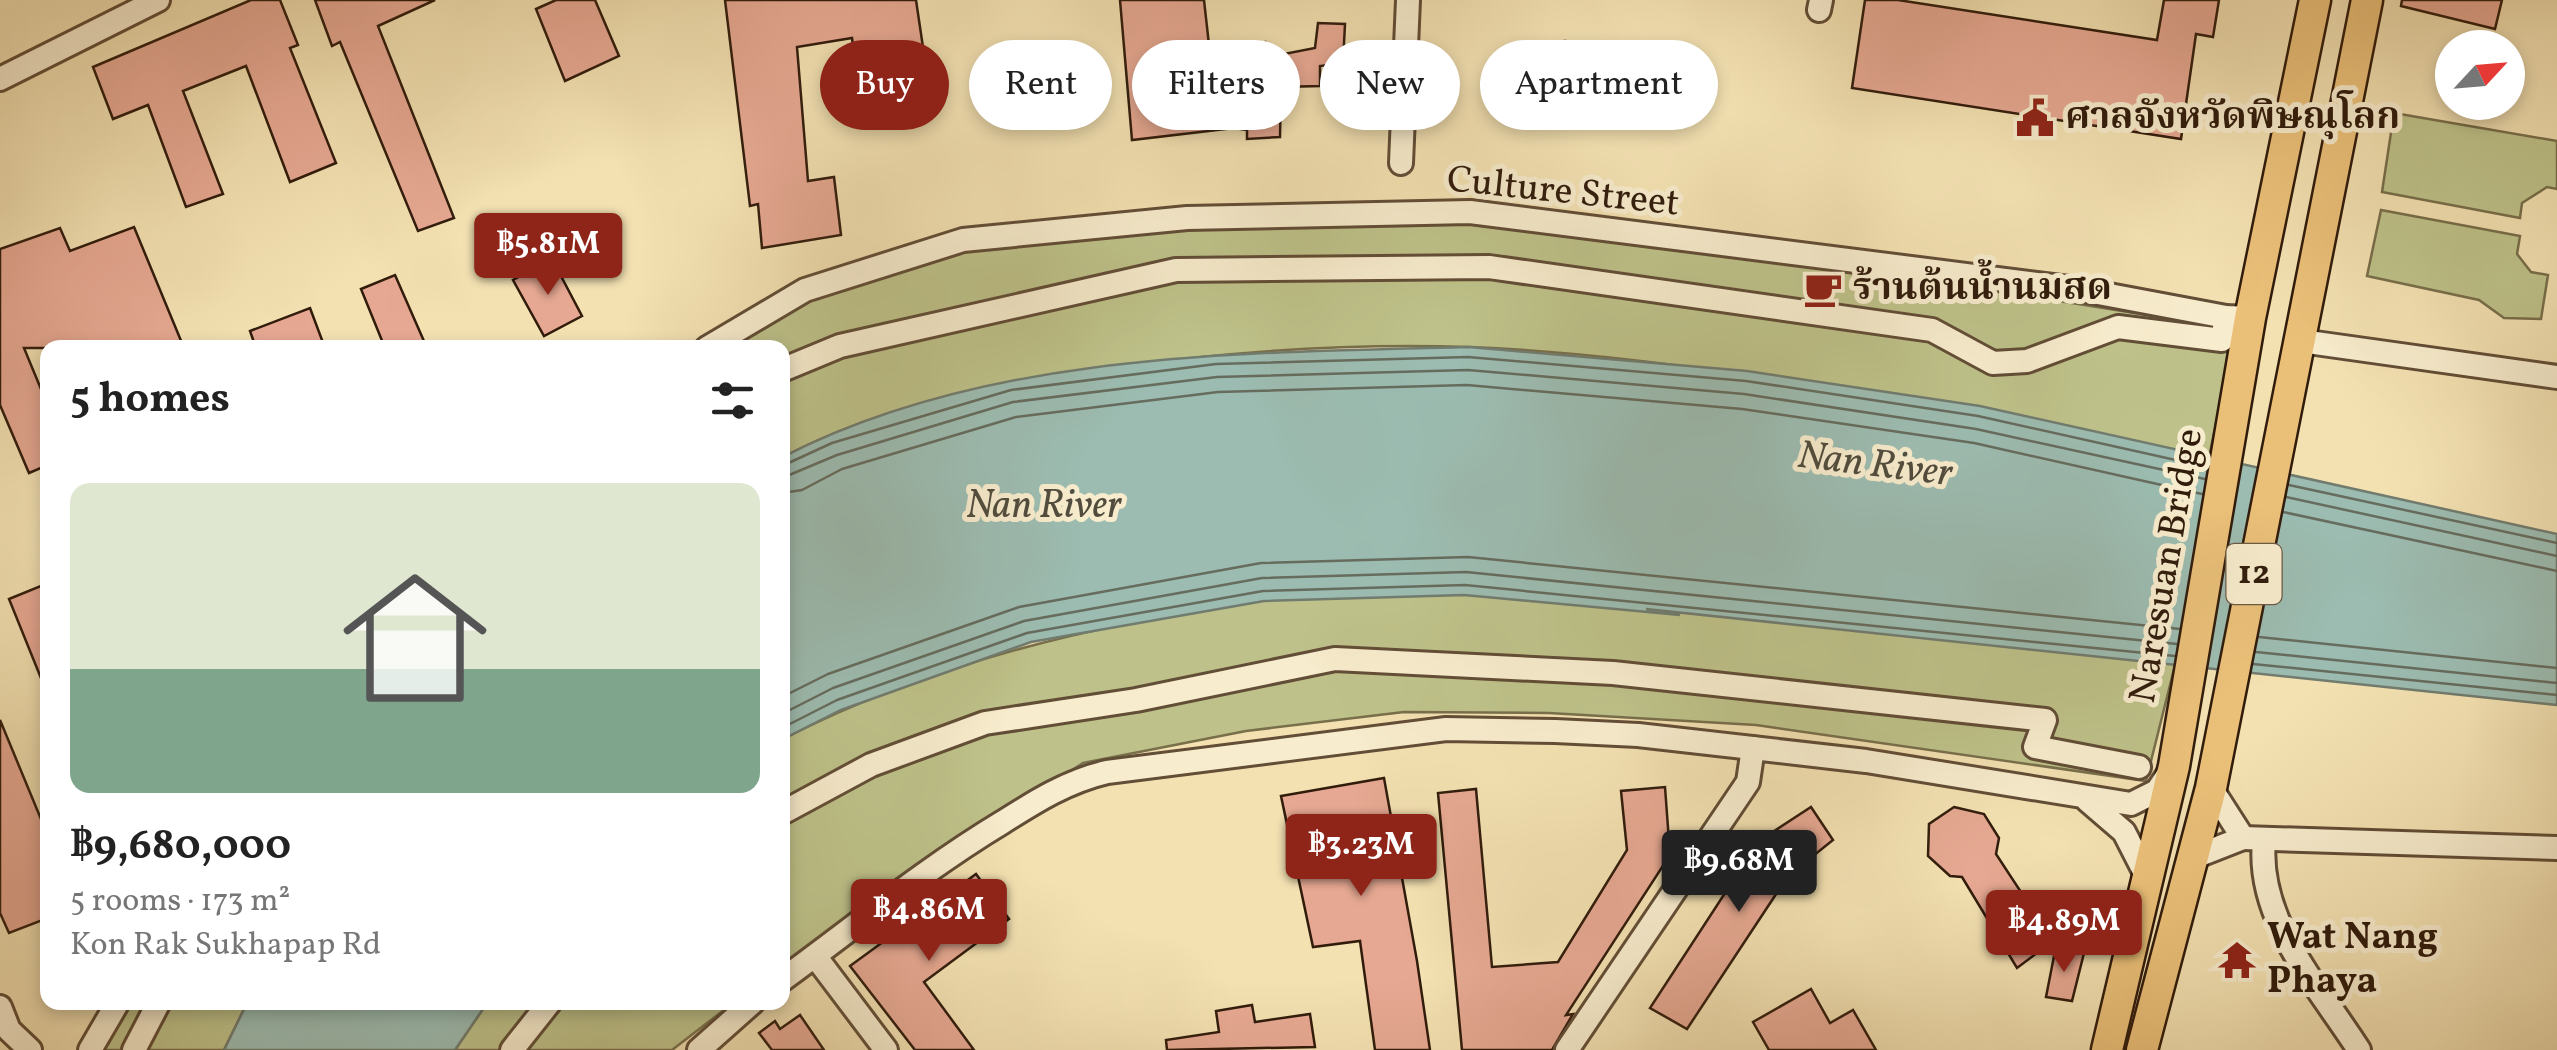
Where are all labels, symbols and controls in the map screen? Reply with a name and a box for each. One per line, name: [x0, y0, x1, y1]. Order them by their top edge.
north arrow: [2435, 30, 2525, 120]
map controls: [2435, 30, 2525, 120]
chip: Buy: [820, 40, 949, 130]
chip: Rent: [969, 40, 1112, 130]
chip: Filters: [1132, 40, 1300, 130]
chip: New: [1320, 40, 1460, 130]
chip: Apartment: [1480, 40, 1718, 130]
place label: ศาลจังหวัดพิษณุโลก: [2065, 90, 2400, 145]
public building icon: ศาลจังหวัดพิษณุโลก: [2014, 97, 2056, 139]
street label: Culture Street: [1444, 154, 1682, 232]
pin: ฿5.81M: [467, 213, 629, 298]
text: ฿5.81M: [496, 223, 600, 267]
place label: ร้านต้นน้ำนมสด: [1853, 258, 2112, 316]
cafe icon: ร้านต้นน้ำนมสด: [1802, 268, 1844, 310]
text: 5 homes: [70, 371, 230, 430]
icon: filters: [705, 373, 760, 428]
street label: Naresuan Bridge: [2118, 425, 2218, 707]
water label: Nan River: [1794, 429, 1957, 503]
water label: Nan River: [966, 479, 1123, 535]
road number: 12: [2226, 544, 2282, 604]
icon: home: [325, 548, 505, 728]
pin: ฿3.23M: [1280, 814, 1442, 899]
text: ฿9,680,000: [70, 818, 291, 877]
text: ฿3.23M: [1308, 824, 1414, 868]
pin: ฿9.68M: [1658, 830, 1820, 915]
text: ฿9.68M: [1684, 840, 1794, 884]
pin: ฿4.86M: [848, 879, 1010, 964]
text: 5 rooms · 173 m²: [70, 880, 290, 924]
text: ฿4.86M: [873, 889, 985, 933]
pin: ฿4.89M: [1983, 890, 2145, 975]
text: ฿4.89M: [2008, 900, 2120, 944]
place label: Wat Nang Phaya: [2267, 912, 2438, 1009]
text: Kon Rak Sukhapap Rd: [70, 924, 381, 968]
temple icon: Wat Nang Phaya: [2216, 939, 2258, 981]

